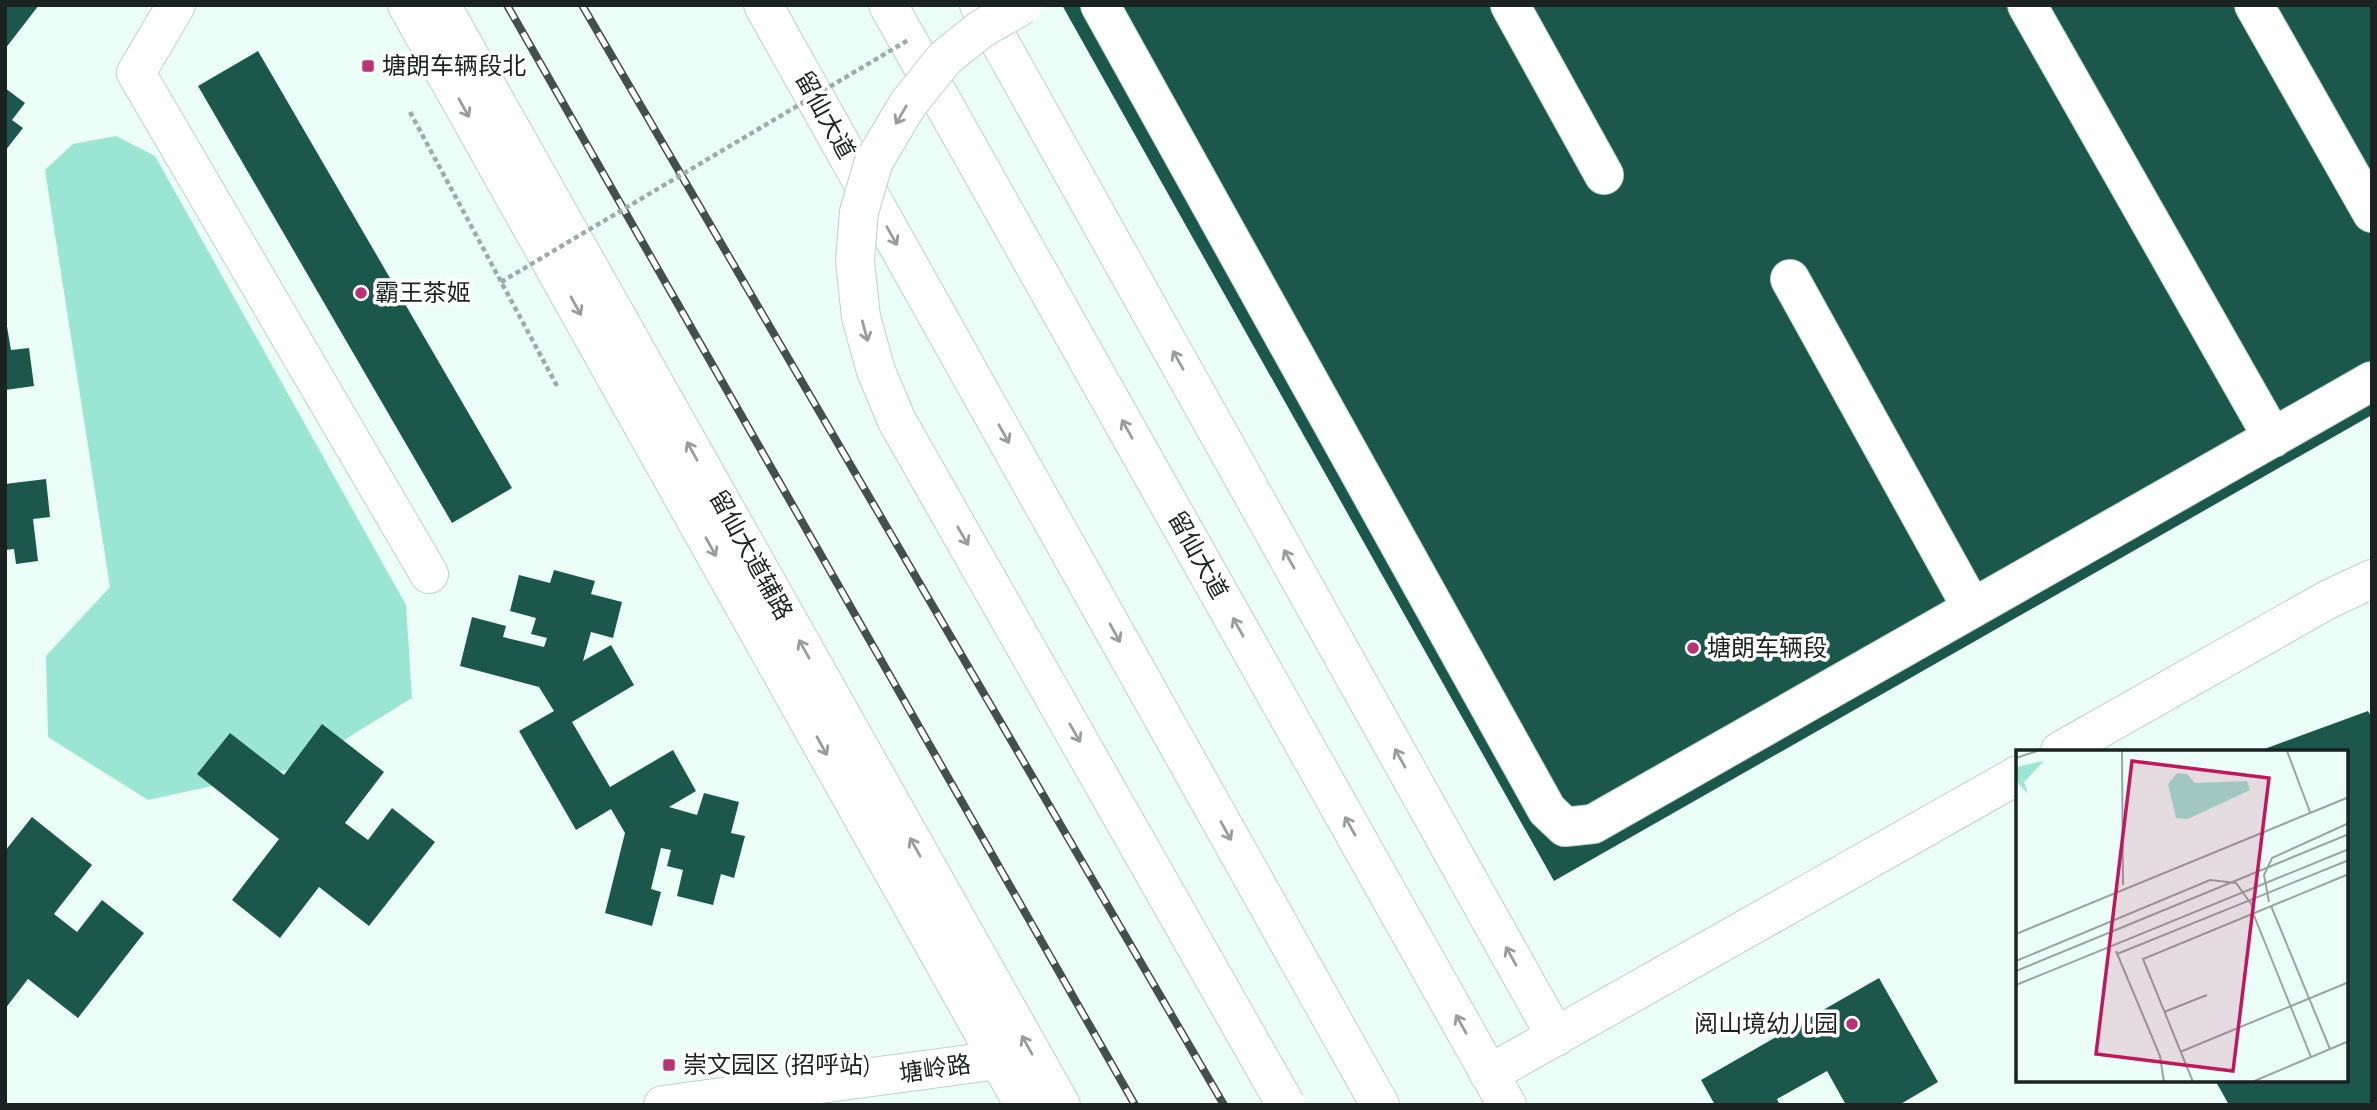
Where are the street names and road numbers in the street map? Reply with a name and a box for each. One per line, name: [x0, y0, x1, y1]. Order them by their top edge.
street label: 留仙大道: [789, 66, 861, 164]
street label: 留仙大道辅路: [704, 485, 799, 625]
street label: 留仙大道: [1162, 506, 1234, 604]
street label: 塘岭路: [897, 1049, 973, 1088]

